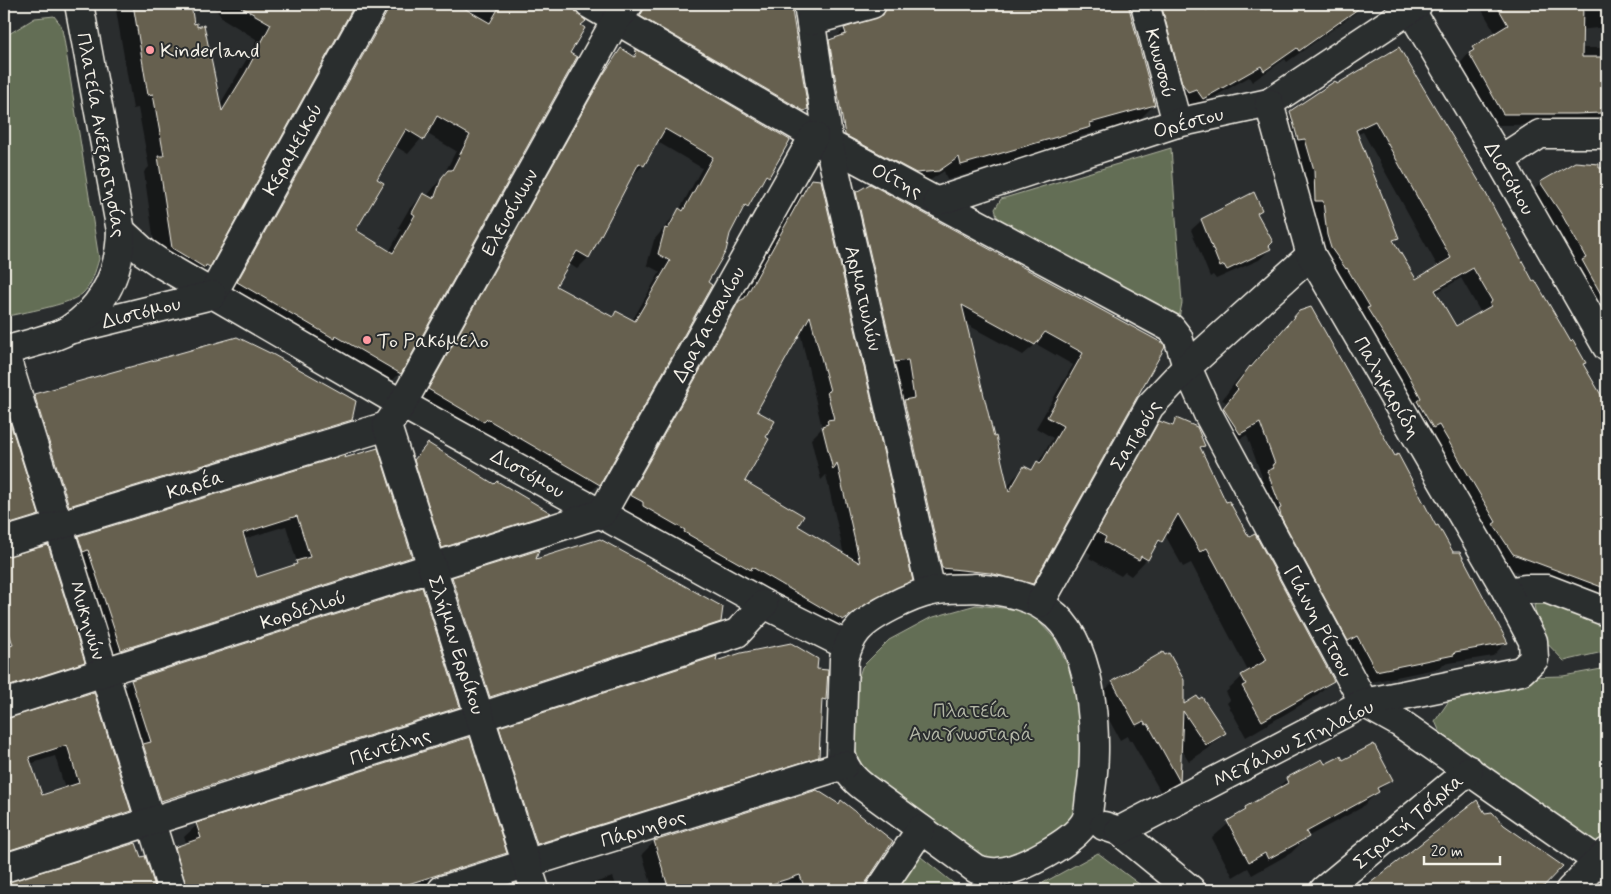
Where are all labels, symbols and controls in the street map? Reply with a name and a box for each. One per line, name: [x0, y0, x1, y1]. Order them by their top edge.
street label: Κνωσσού: [1137, 26, 1182, 101]
street label: Πλατεία Ανεξαρτησίας: [69, 31, 132, 240]
place label: Kinderland: [160, 38, 259, 65]
marker: Kinderland: [144, 44, 156, 56]
street label: Κεραµεικού: [257, 99, 330, 201]
street label: Ορέστου: [1150, 101, 1227, 146]
street label: Διστόμου: [1477, 137, 1541, 220]
street label: Οίτης: [866, 157, 927, 206]
street label: Ελευσίνιων: [475, 164, 545, 261]
street label: Αρματωλών: [837, 243, 888, 354]
street label: Δραγατσανίου: [666, 262, 752, 388]
street label: Διστόμου: [99, 291, 184, 336]
place label: Το Ρακόμελο: [377, 328, 489, 355]
street label: Παληκαρίδη: [1347, 332, 1427, 444]
marker: Το Ρακόμελο: [361, 334, 373, 346]
street label: Σαπφούς: [1105, 395, 1168, 476]
street label: Διστόμου: [485, 443, 569, 506]
street label: Καρέα: [164, 464, 227, 507]
street label: Γιάννη Ρίτσου: [1277, 561, 1359, 682]
street label: Σλήμαν Ερρίκου: [420, 573, 491, 718]
street label: Μυκηνών: [62, 577, 111, 664]
street label: Κορδελιού: [257, 584, 350, 637]
street label: Μεγάλου Σπηλαίου: [1209, 694, 1379, 795]
park label: Πλατεία Αναγνωσταρά: [909, 698, 1034, 748]
street label: Πεντέλης: [346, 722, 435, 773]
street label: Στρατή Τσίρκα: [1348, 768, 1470, 876]
street label: Πάρνηθος: [598, 804, 690, 855]
scale bar: [1424, 834, 1500, 866]
text: 20 m: [1431, 842, 1463, 862]

